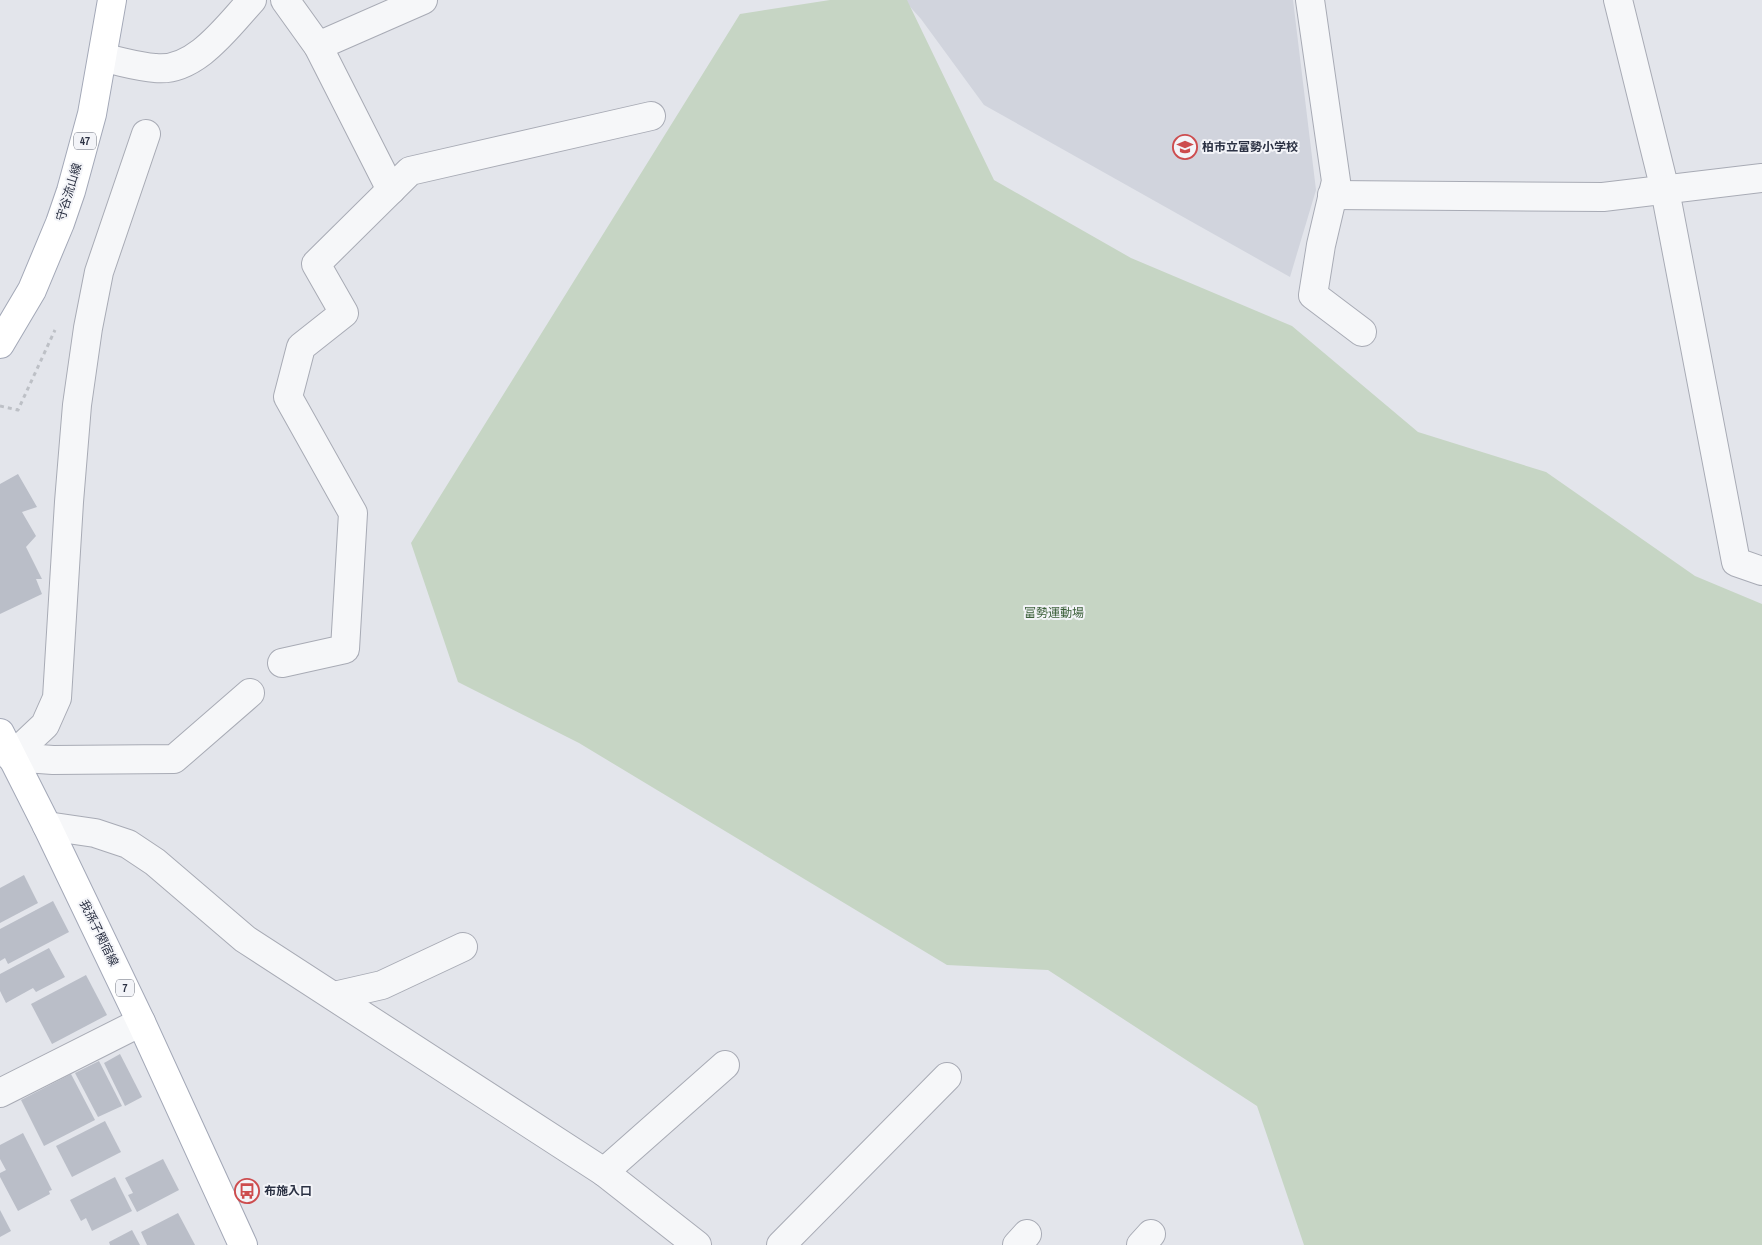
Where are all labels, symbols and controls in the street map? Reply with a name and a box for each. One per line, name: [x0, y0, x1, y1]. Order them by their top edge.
road number: 47: [74, 132, 96, 150]
school or university icon: 柏市立富勢小学校: [1172, 134, 1198, 160]
place label: 柏市立富勢小学校: [1202, 139, 1298, 155]
street label: 守谷流山線: [53, 161, 85, 223]
park label: 富勢運動場: [1024, 605, 1084, 621]
street label: 我孫子関宿線: [76, 897, 122, 969]
road number: 7: [116, 980, 134, 996]
bus stop icon: 布施入口: [234, 1178, 260, 1204]
place label: 布施入口: [264, 1183, 312, 1199]

